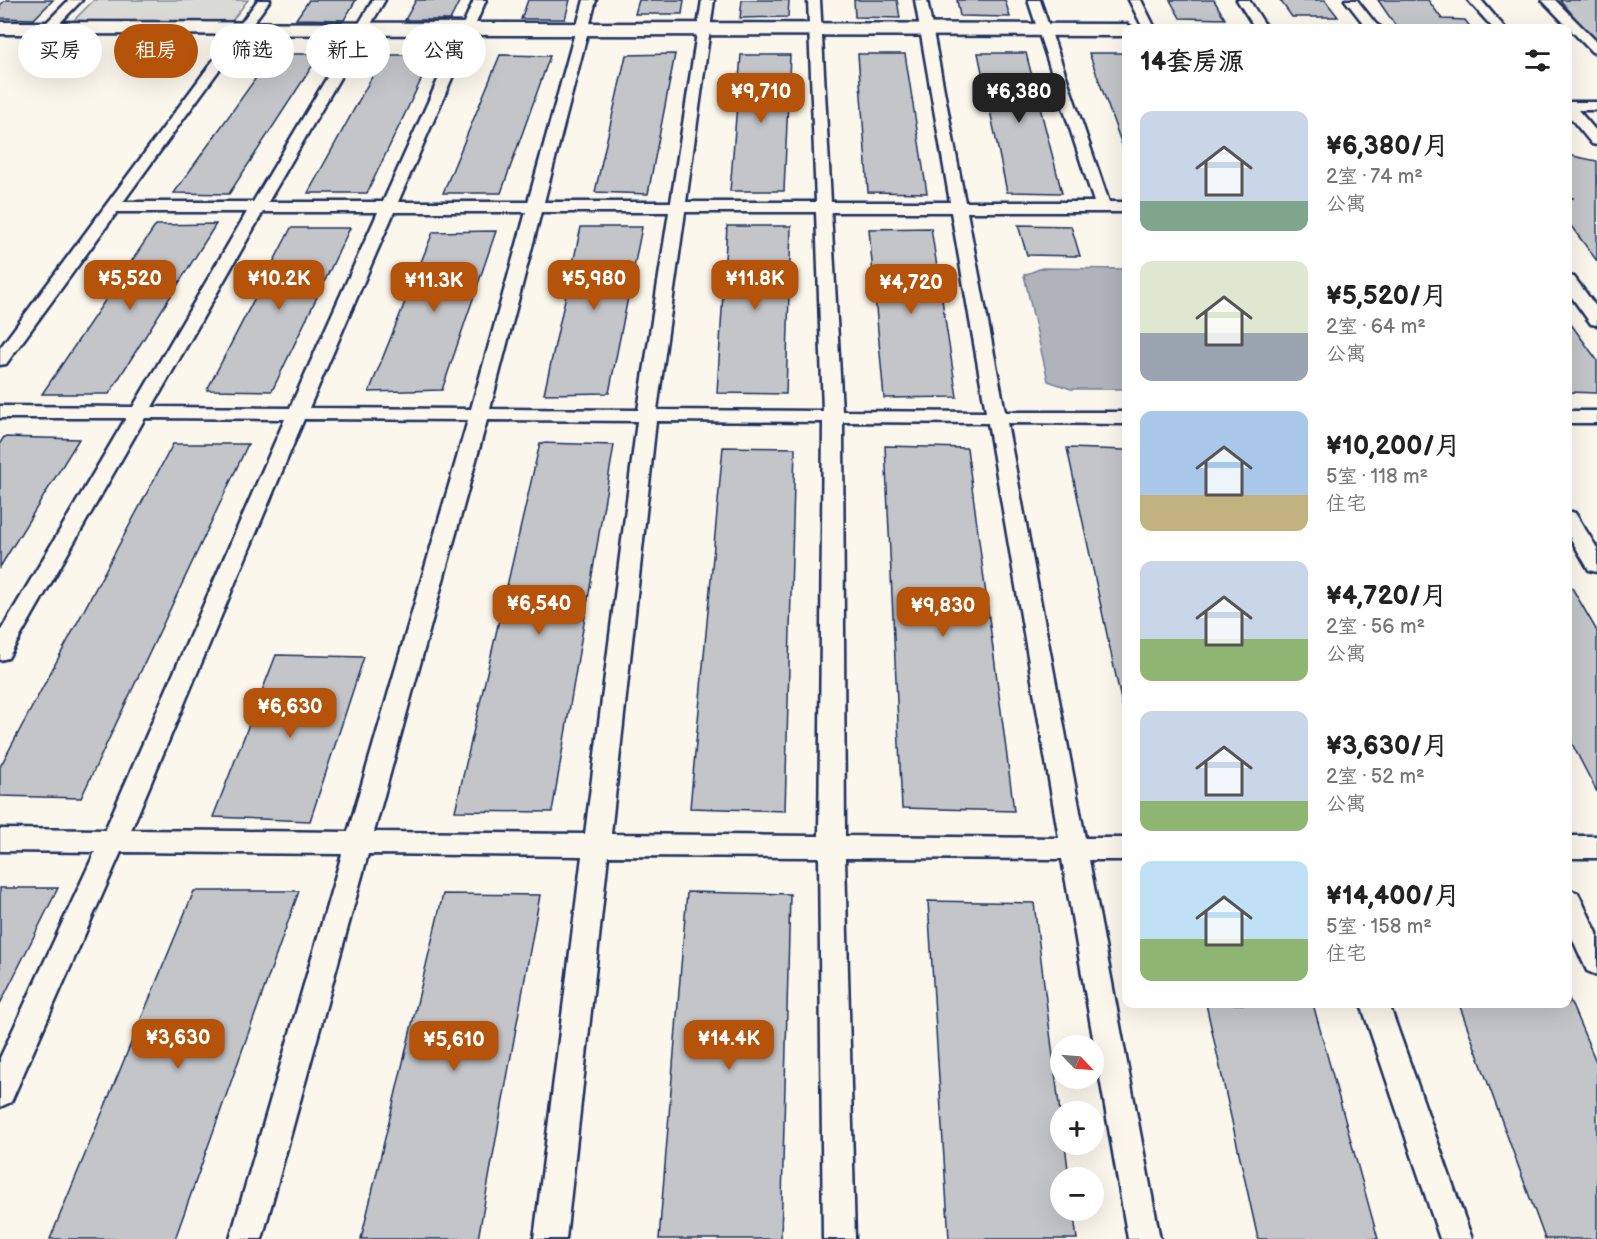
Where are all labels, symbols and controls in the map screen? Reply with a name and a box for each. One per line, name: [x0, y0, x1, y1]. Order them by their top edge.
chip: 买房: [18, 24, 102, 78]
chip: 租房: [114, 24, 198, 78]
chip: 筛选: [210, 24, 294, 78]
chip: 新上: [306, 24, 390, 78]
chip: 公寓: [402, 24, 486, 78]
icon: filters: [1521, 44, 1554, 77]
text: 14套房源: [1140, 47, 1244, 78]
pin: ¥9,710: [712, 73, 810, 124]
pin: ¥6,380: [970, 73, 1068, 124]
text: ¥9,710: [731, 80, 791, 104]
text: ¥6,380: [986, 80, 1052, 104]
text: ¥6,380/月: [1326, 131, 1449, 162]
icon: home: [1188, 135, 1260, 207]
text: 2室 · 74 m²: [1326, 165, 1423, 189]
text: 公寓: [1326, 192, 1366, 216]
pin: ¥5,520: [81, 260, 179, 311]
pin: ¥10.2K: [230, 260, 328, 311]
pin: ¥5,980: [545, 260, 643, 311]
pin: ¥11.8K: [706, 260, 804, 311]
pin: ¥11.3K: [385, 262, 483, 313]
pin: ¥4,720: [862, 264, 960, 315]
text: ¥5,520: [98, 267, 162, 291]
text: ¥10.2K: [247, 267, 311, 291]
text: ¥5,980: [562, 267, 626, 291]
text: ¥11.8K: [725, 267, 785, 291]
text: ¥11.3K: [405, 269, 463, 293]
text: ¥4,720: [879, 271, 943, 295]
text: ¥5,520/月: [1326, 281, 1448, 312]
icon: home: [1188, 285, 1260, 357]
text: 2室 · 64 m²: [1326, 315, 1426, 339]
text: 公寓: [1326, 342, 1366, 366]
text: ¥10,200/月: [1326, 431, 1461, 462]
icon: home: [1188, 435, 1260, 507]
text: 5室 · 118 m²: [1326, 465, 1428, 489]
text: 住宅: [1326, 492, 1366, 516]
text: ¥4,720/月: [1326, 581, 1447, 612]
pin: ¥6,540: [490, 585, 588, 636]
icon: home: [1188, 585, 1260, 657]
pin: ¥9,830: [894, 587, 992, 638]
text: ¥6,540: [507, 592, 571, 616]
text: ¥9,830: [911, 594, 975, 618]
text: 2室 · 56 m²: [1326, 615, 1425, 639]
text: 公寓: [1326, 642, 1366, 666]
pin: ¥6,630: [241, 688, 339, 739]
text: ¥6,630: [257, 695, 323, 719]
text: ¥3,630/月: [1326, 731, 1449, 762]
icon: home: [1188, 735, 1260, 807]
text: 2室 · 52 m²: [1326, 765, 1425, 789]
text: 公寓: [1326, 792, 1366, 816]
text: ¥14,400/月: [1326, 881, 1460, 912]
icon: home: [1188, 885, 1260, 957]
text: 5室 · 158 m²: [1326, 915, 1432, 939]
text: 住宅: [1326, 942, 1366, 966]
pin: ¥3,630: [129, 1019, 227, 1070]
pin: ¥14.4K: [680, 1020, 778, 1071]
pin: ¥5,610: [405, 1021, 503, 1072]
text: ¥3,630: [146, 1026, 210, 1050]
text: ¥14.4K: [698, 1027, 760, 1051]
text: ¥5,610: [423, 1028, 485, 1052]
north arrow: [1050, 1035, 1104, 1089]
map controls: [1050, 1035, 1104, 1221]
button: +: [1050, 1101, 1104, 1155]
button: −: [1050, 1167, 1104, 1221]

